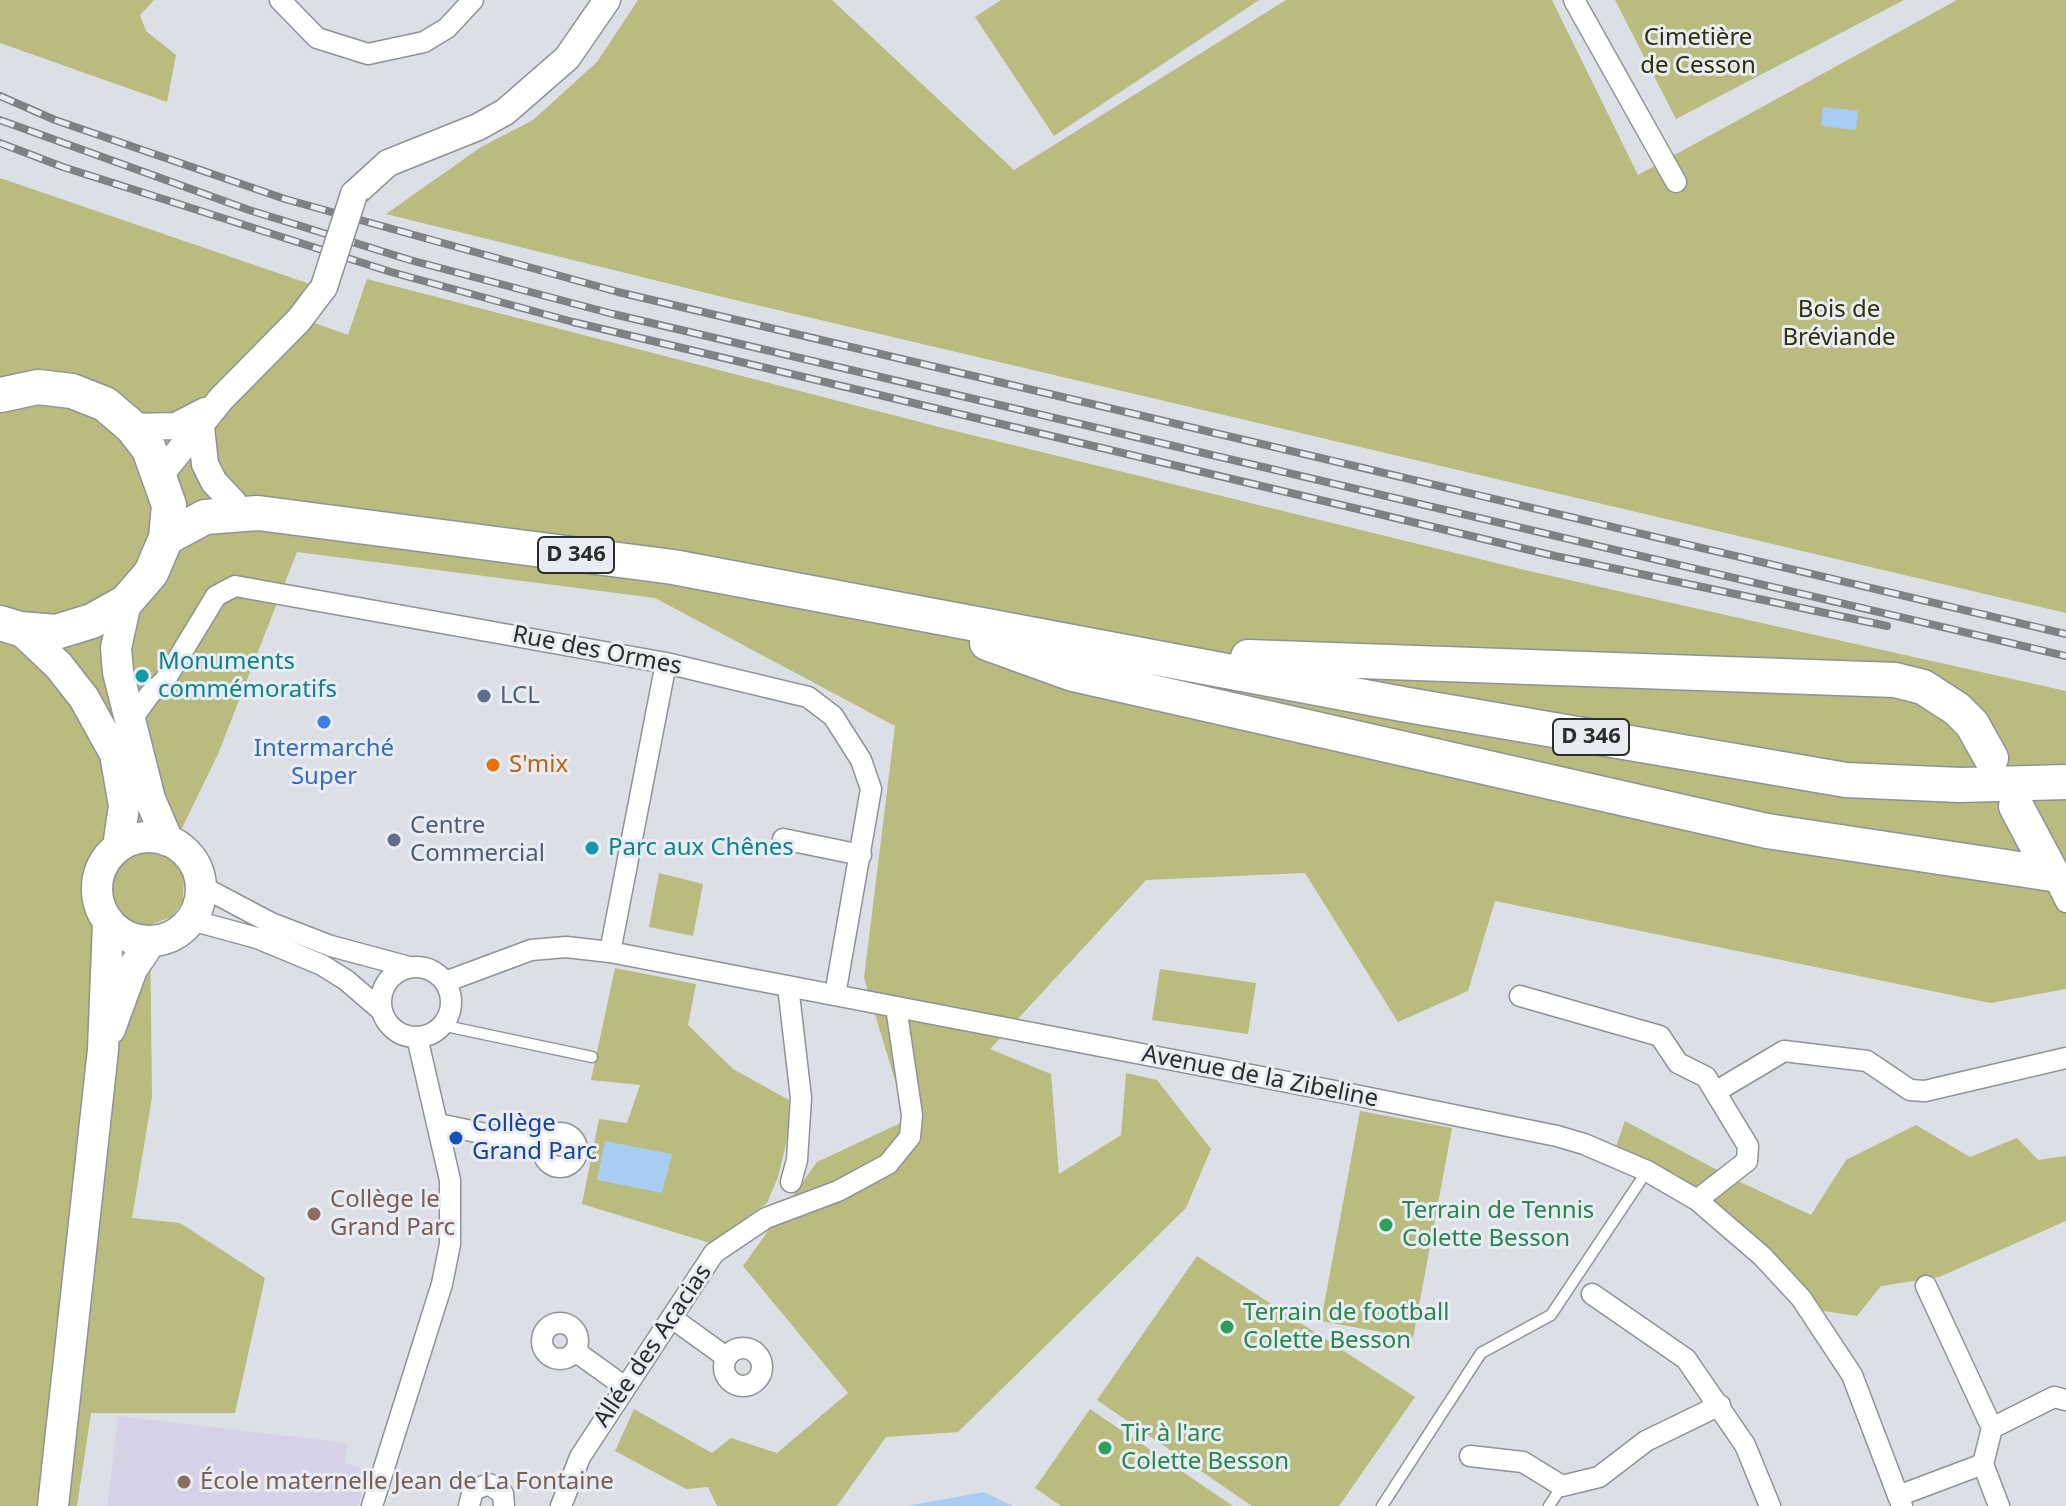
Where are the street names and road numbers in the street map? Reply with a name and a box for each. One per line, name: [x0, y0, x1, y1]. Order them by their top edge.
road number: D 346: [538, 537, 614, 573]
street label: Rue des Ormes: [510, 620, 684, 682]
road number: D 346: [1553, 719, 1629, 755]
street label: Avenue de la Zibeline: [1140, 1040, 1380, 1114]
street label: Allée des Acacias: [588, 1259, 718, 1433]

